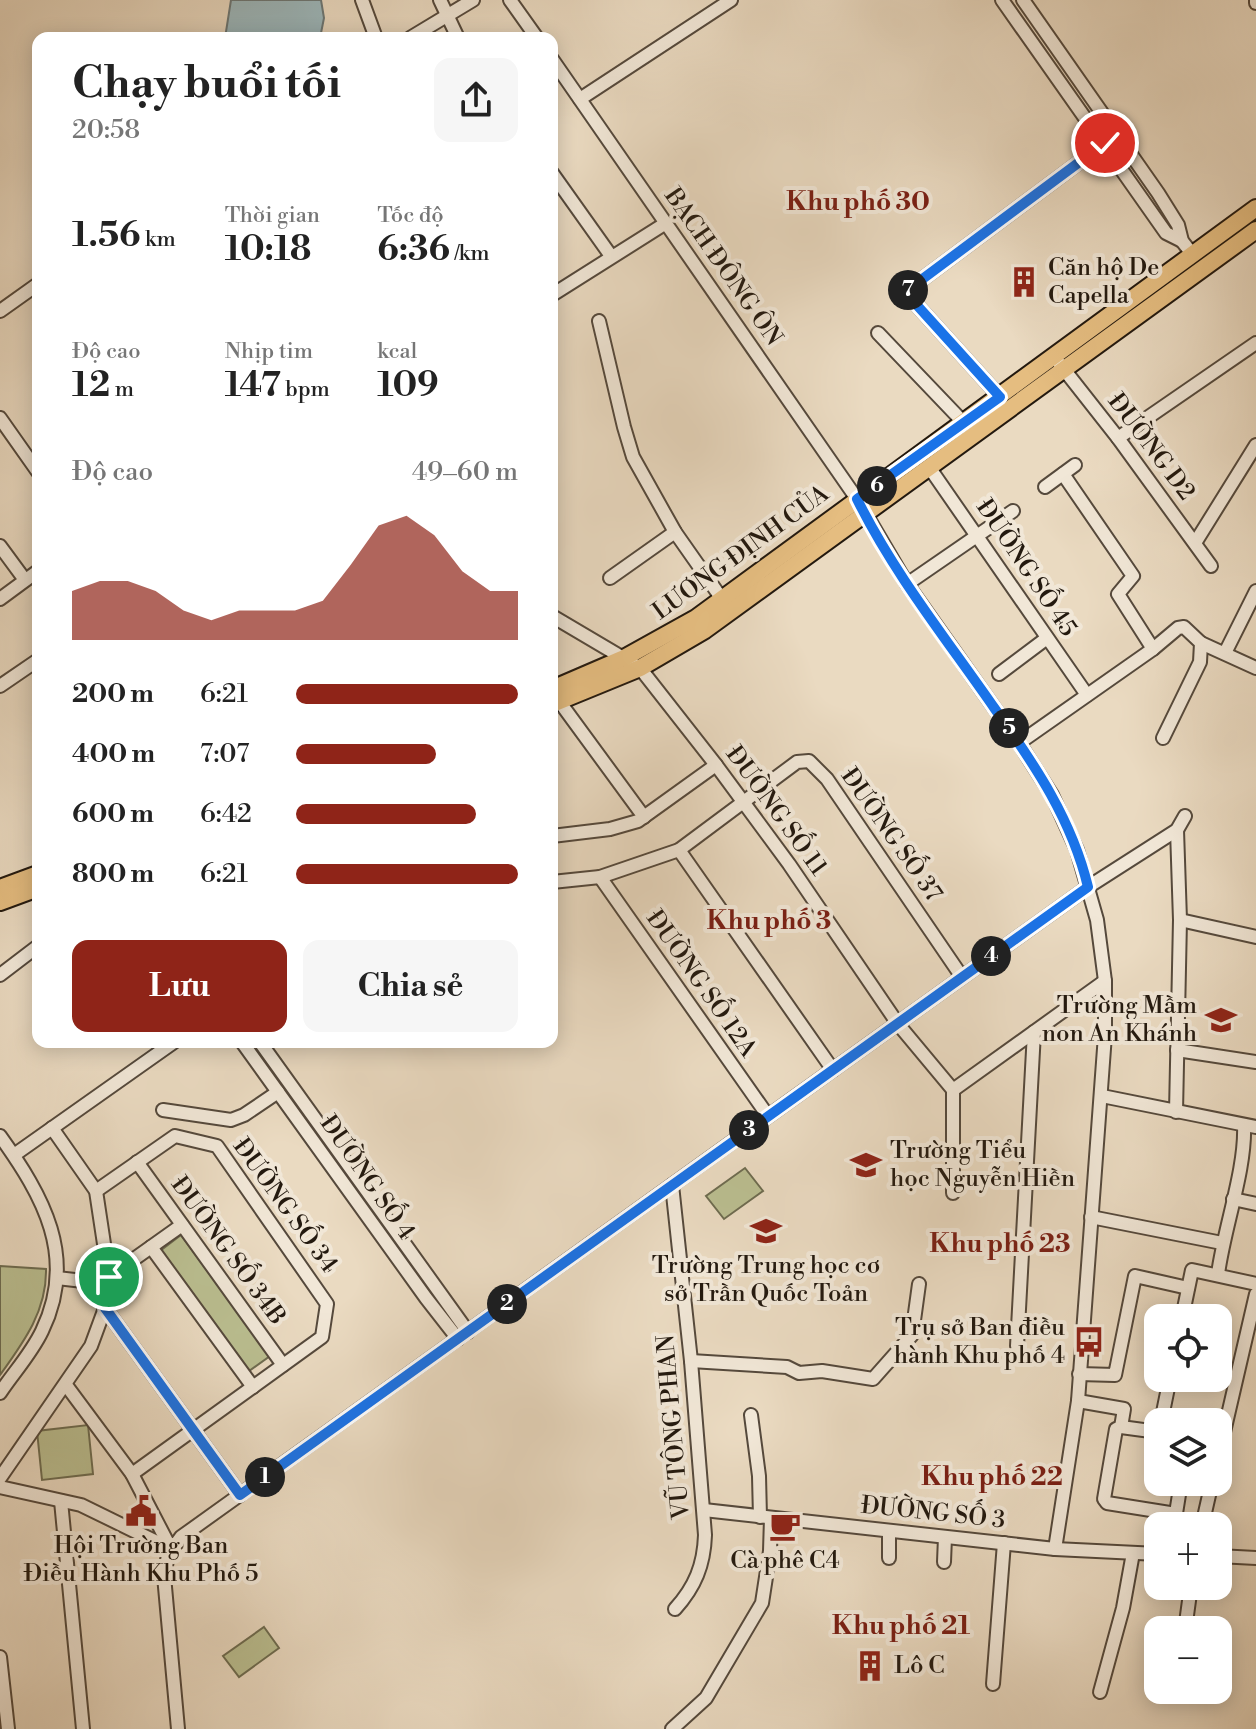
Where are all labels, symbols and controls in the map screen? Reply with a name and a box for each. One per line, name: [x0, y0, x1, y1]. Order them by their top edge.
text: Chạy buổi tối: [72, 56, 341, 111]
button: share: [434, 58, 518, 142]
pin: [1071, 109, 1139, 177]
text: 20:58: [72, 114, 140, 146]
icon: check: [1083, 121, 1127, 165]
street label: BẠCH ĐÔNG ÔN: [657, 180, 790, 352]
district label: Khu phố 30: [786, 186, 930, 218]
text: Thời gian: [225, 202, 320, 229]
text: Tốc độ: [377, 202, 444, 229]
text: 1.56: [72, 215, 140, 257]
text: km: [140, 226, 176, 253]
text: 10:18: [225, 229, 311, 271]
text: 6:36: [377, 229, 450, 271]
text: /km: [450, 240, 489, 267]
place label: Căn hộ De Capella: [1048, 253, 1159, 311]
building icon: Căn hộ De Capella: [1007, 265, 1041, 299]
pin: 7: [888, 270, 928, 310]
text: 7: [902, 276, 914, 303]
text: Độ cao: [72, 338, 141, 365]
text: Nhịp tim: [225, 338, 313, 365]
text: kcal: [377, 338, 417, 365]
text: 12: [72, 365, 110, 407]
text: 147: [225, 365, 281, 407]
text: 109: [377, 365, 439, 407]
text: m: [110, 376, 134, 403]
text: bpm: [281, 376, 330, 403]
street label: ĐƯỜNG D2: [1101, 386, 1203, 507]
text: Độ cao: [72, 456, 153, 488]
text: 49–60 m: [412, 456, 518, 488]
pin: 6: [857, 466, 897, 506]
text: 6: [870, 472, 884, 499]
street label: LƯƠNG ĐỊNH CỦA: [646, 477, 835, 627]
street label: ĐƯỜNG SỐ 45: [969, 491, 1086, 642]
text: 200 m: [72, 678, 154, 710]
text: 6:21: [200, 678, 248, 710]
pin: 5: [989, 708, 1029, 748]
text: 5: [1002, 714, 1016, 741]
text: 400 m: [72, 738, 155, 770]
text: 7:07: [200, 738, 249, 770]
street label: ĐƯỜNG SỐ 11: [719, 738, 837, 882]
street label: ĐƯỜNG SỐ 37: [834, 760, 951, 908]
text: 600 m: [72, 798, 154, 830]
text: 6:42: [200, 798, 252, 830]
text: 800 m: [72, 858, 154, 890]
text: 6:21: [200, 858, 248, 890]
street label: ĐƯỜNG SỐ 12A: [639, 902, 766, 1064]
district label: Khu phố 3: [706, 905, 832, 937]
pin: 4: [971, 936, 1011, 976]
button: Lưu: [72, 940, 287, 1032]
button: Chia sẻ: [303, 940, 518, 1032]
text: 4: [984, 942, 998, 969]
place label: Trường Mầm non An Khánh: [1042, 991, 1197, 1049]
school or university icon: Trường Mầm non An Khánh: [1204, 1003, 1238, 1037]
street label: ĐƯỜNG SỐ 4: [313, 1107, 424, 1246]
pin: 3: [729, 1110, 769, 1150]
text: 3: [742, 1116, 756, 1143]
street label: ĐƯỜNG SỐ 34: [226, 1130, 347, 1279]
place label: Trường Tiểu học Nguyễn Hiền: [890, 1136, 1075, 1194]
school or university icon: Trường Tiểu học Nguyễn Hiền: [849, 1148, 883, 1182]
street label: ĐƯỜNG SỐ 34B: [164, 1168, 295, 1331]
school or university icon: Trường Trung học cơ sở Trần Quốc Toản: [749, 1214, 783, 1248]
district label: Khu phố 23: [929, 1228, 1071, 1260]
pin: [75, 1243, 143, 1311]
place label: Trường Trung học cơ sở Trần Quốc Toản: [652, 1251, 880, 1309]
icon: arrive: [87, 1255, 131, 1299]
pin: 2: [487, 1284, 527, 1324]
text: 2: [500, 1290, 514, 1317]
map controls: [1144, 1304, 1232, 1704]
button: locate: [1144, 1304, 1232, 1392]
place label: Trụ sở Ban điều hành Khu phố 4: [894, 1313, 1065, 1371]
bus stop icon: Trụ sở Ban điều hành Khu phố 4: [1072, 1325, 1106, 1359]
street label: VŨ TÔNG PHAN: [649, 1333, 697, 1522]
button: layers: [1144, 1408, 1232, 1496]
pin: 1: [245, 1457, 285, 1497]
district label: Khu phố 22: [921, 1461, 1063, 1493]
text: 1: [260, 1463, 270, 1490]
street label: ĐƯỜNG SỐ 3: [859, 1487, 1007, 1535]
public building icon: Hội Trường Ban Điều Hành Khu Phố 5: [124, 1494, 158, 1528]
cafe icon: Cà phê C4: [768, 1509, 802, 1543]
button: +: [1144, 1512, 1232, 1600]
place label: Hội Trường Ban Điều Hành Khu Phố 5: [23, 1531, 259, 1589]
place label: Cà phê C4: [730, 1546, 840, 1576]
district label: Khu phố 21: [832, 1610, 971, 1642]
button: −: [1144, 1616, 1232, 1704]
building icon: Lô C: [853, 1649, 887, 1683]
place label: Lô C: [894, 1651, 945, 1681]

